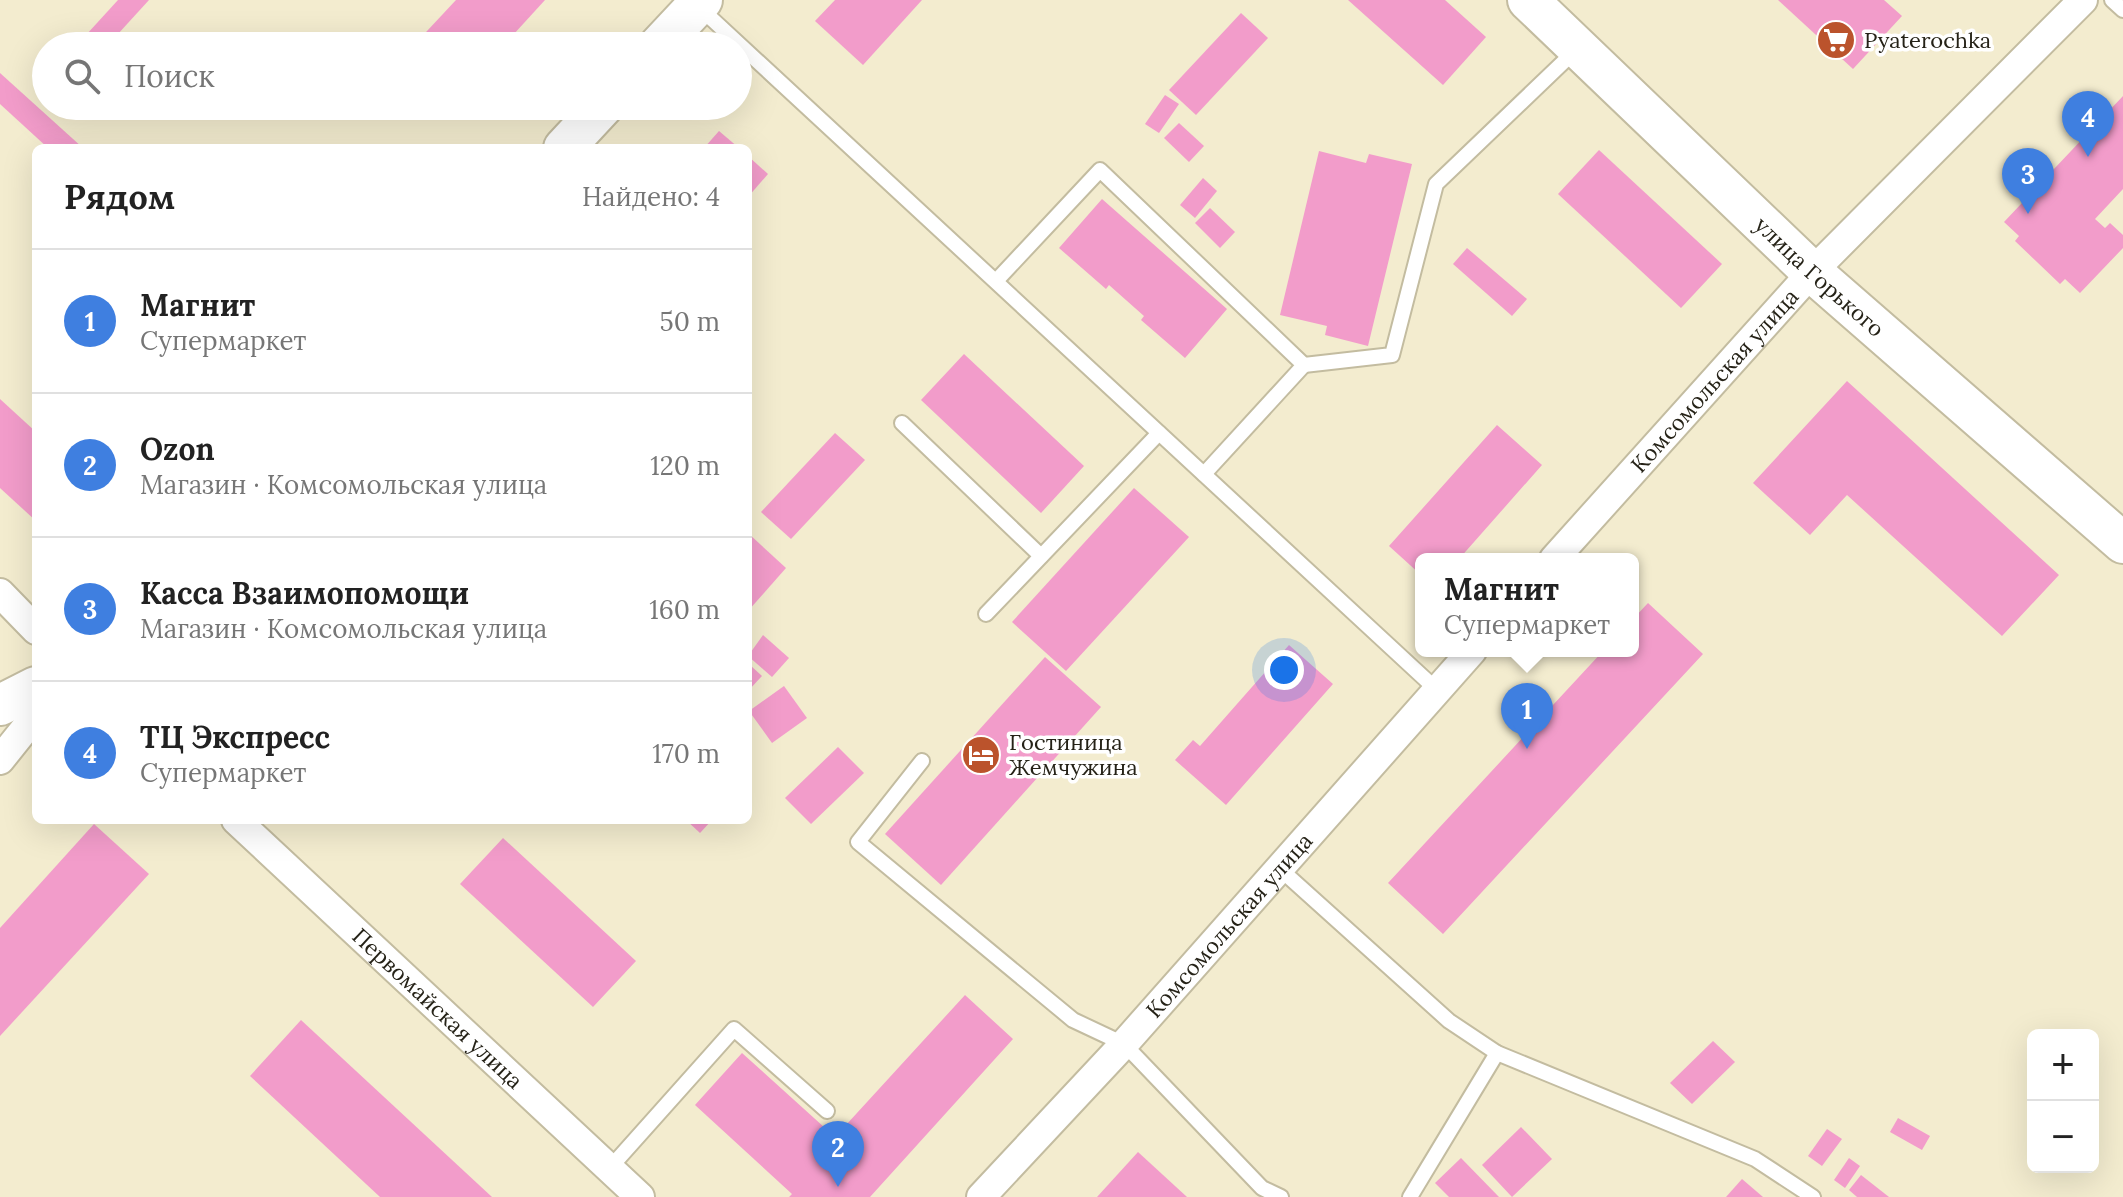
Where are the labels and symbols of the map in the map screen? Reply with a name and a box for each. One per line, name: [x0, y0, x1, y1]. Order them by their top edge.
supermarket icon: Pyaterochka: [1815, 19, 1857, 61]
place label: Pyaterochka: [1864, 26, 1991, 54]
pin: 4: [2062, 91, 2114, 157]
pin: 3: [2002, 148, 2054, 214]
street label: улица Горького: [1749, 211, 1890, 343]
street label: Комсомольская улица: [1625, 283, 1804, 478]
your location: [1264, 650, 1304, 690]
pin: 1: [1501, 683, 1553, 749]
place label: Гостиница Жемчужина: [1009, 728, 1138, 781]
hotel icon: Гостиница Жемчужина: [960, 734, 1002, 776]
street label: Комсомольская улица: [1140, 827, 1318, 1024]
street label: Первомайская улица: [347, 922, 529, 1095]
pin: 2: [812, 1121, 864, 1187]

